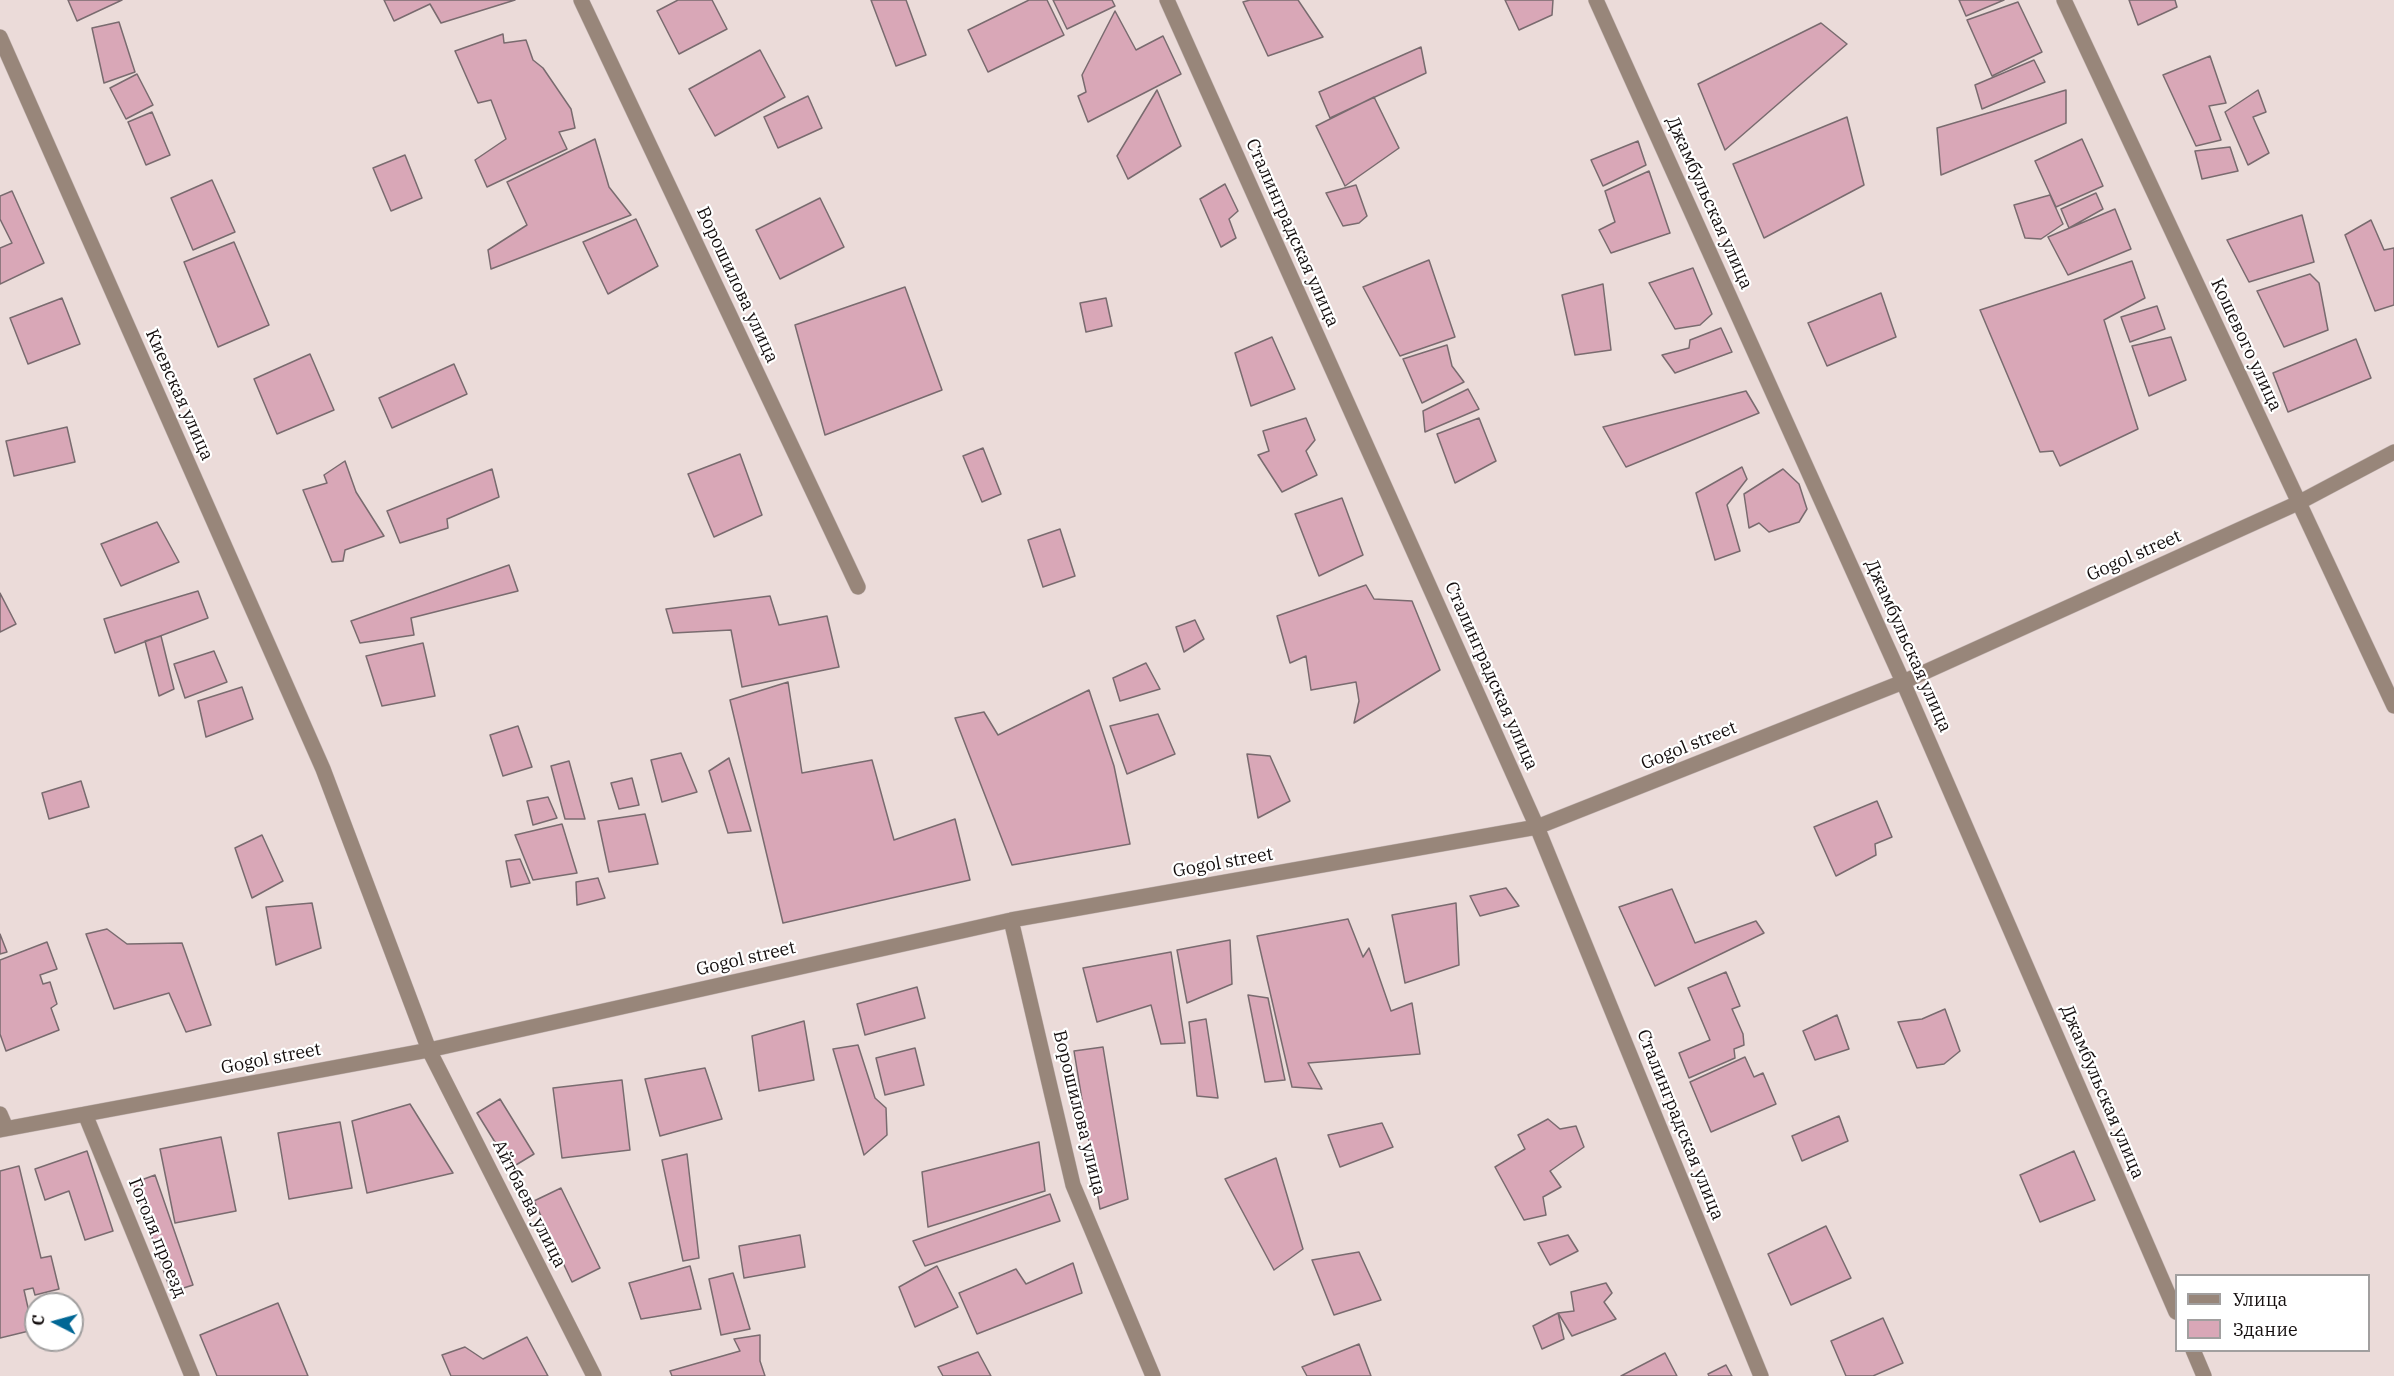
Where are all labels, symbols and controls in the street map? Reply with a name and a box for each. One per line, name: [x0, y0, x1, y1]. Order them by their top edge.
street label: Джамбульская улица: [1661, 113, 1757, 293]
street label: Сталинградская улица: [1241, 135, 1343, 331]
street label: Ворошилова улица: [691, 204, 783, 366]
street label: Кошевого улица: [2206, 275, 2286, 415]
street label: Киевская улица: [140, 326, 218, 464]
street label: Gogol street: [2083, 526, 2185, 586]
street label: Джамбульская улица: [1860, 556, 1956, 736]
street label: Сталинградская улица: [1440, 578, 1542, 774]
street label: Gogol street: [1638, 717, 1740, 775]
street label: Gogol street: [1171, 844, 1275, 882]
street label: Gogol street: [694, 937, 798, 981]
street label: Джамбульская улица: [2056, 1002, 2148, 1182]
street label: Сталинградская улица: [1632, 1026, 1728, 1224]
street label: Ворошилова улица: [1048, 1028, 1110, 1198]
street label: Gogol street: [219, 1039, 323, 1079]
street label: Айтбаева улица: [487, 1136, 571, 1272]
street label: Гоголя проезд: [123, 1175, 191, 1301]
legend: [2175, 1274, 2370, 1352]
text: Улица: [2233, 1288, 2287, 1311]
north arrow: [24, 1292, 84, 1352]
text: С: [28, 1314, 49, 1327]
text: Здание: [2233, 1318, 2298, 1341]

